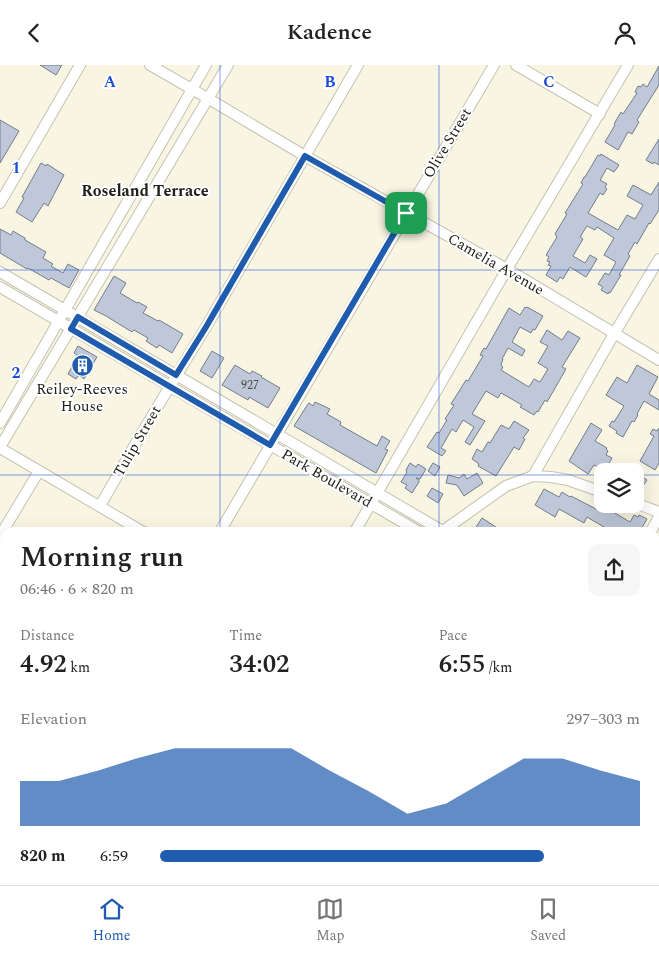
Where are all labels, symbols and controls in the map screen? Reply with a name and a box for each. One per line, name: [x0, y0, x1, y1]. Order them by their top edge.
text: Kadence: [287, 16, 372, 49]
icon: back: [20, 19, 48, 47]
icon: person: [611, 19, 639, 47]
text: A: [104, 70, 117, 94]
text: B: [324, 70, 336, 94]
text: C: [543, 70, 555, 94]
street label: Olive Street: [417, 104, 478, 183]
text: 1: [12, 156, 20, 180]
district label: Roseland Terrace: [81, 179, 209, 203]
pin: [385, 192, 427, 234]
icon: arrive: [392, 199, 420, 227]
street label: Camelia Avenue: [443, 227, 548, 301]
building icon: Reiley-Reeves House: [70, 354, 94, 378]
text: 2: [12, 361, 21, 385]
house number: 927: [241, 376, 259, 395]
place label: Reiley-Reeves House: [36, 378, 128, 418]
street label: Tulip Street: [108, 401, 167, 481]
street label: Park Boulevard: [277, 443, 377, 514]
map controls: [594, 463, 644, 513]
button: layers: [594, 463, 644, 513]
text: Morning run: [20, 536, 184, 579]
button: share: [588, 544, 640, 596]
text: 06:46 · 6 × 820 m: [20, 577, 134, 601]
text: Distance: [20, 625, 75, 646]
text: Time: [229, 625, 262, 646]
text: Pace: [439, 625, 468, 646]
text: 4.92: [20, 646, 67, 684]
text: 34:02: [229, 646, 289, 684]
text: 6:55: [439, 646, 485, 684]
text: km: [67, 657, 90, 678]
text: /km: [485, 657, 512, 678]
text: Elevation: [20, 707, 87, 731]
text: 297–303 m: [566, 707, 640, 731]
text: 820 m: [20, 844, 65, 868]
text: 6:59: [100, 844, 128, 868]
tab: Home: [93, 895, 131, 946]
tab: Map: [316, 895, 345, 946]
tab: Saved: [530, 895, 566, 946]

